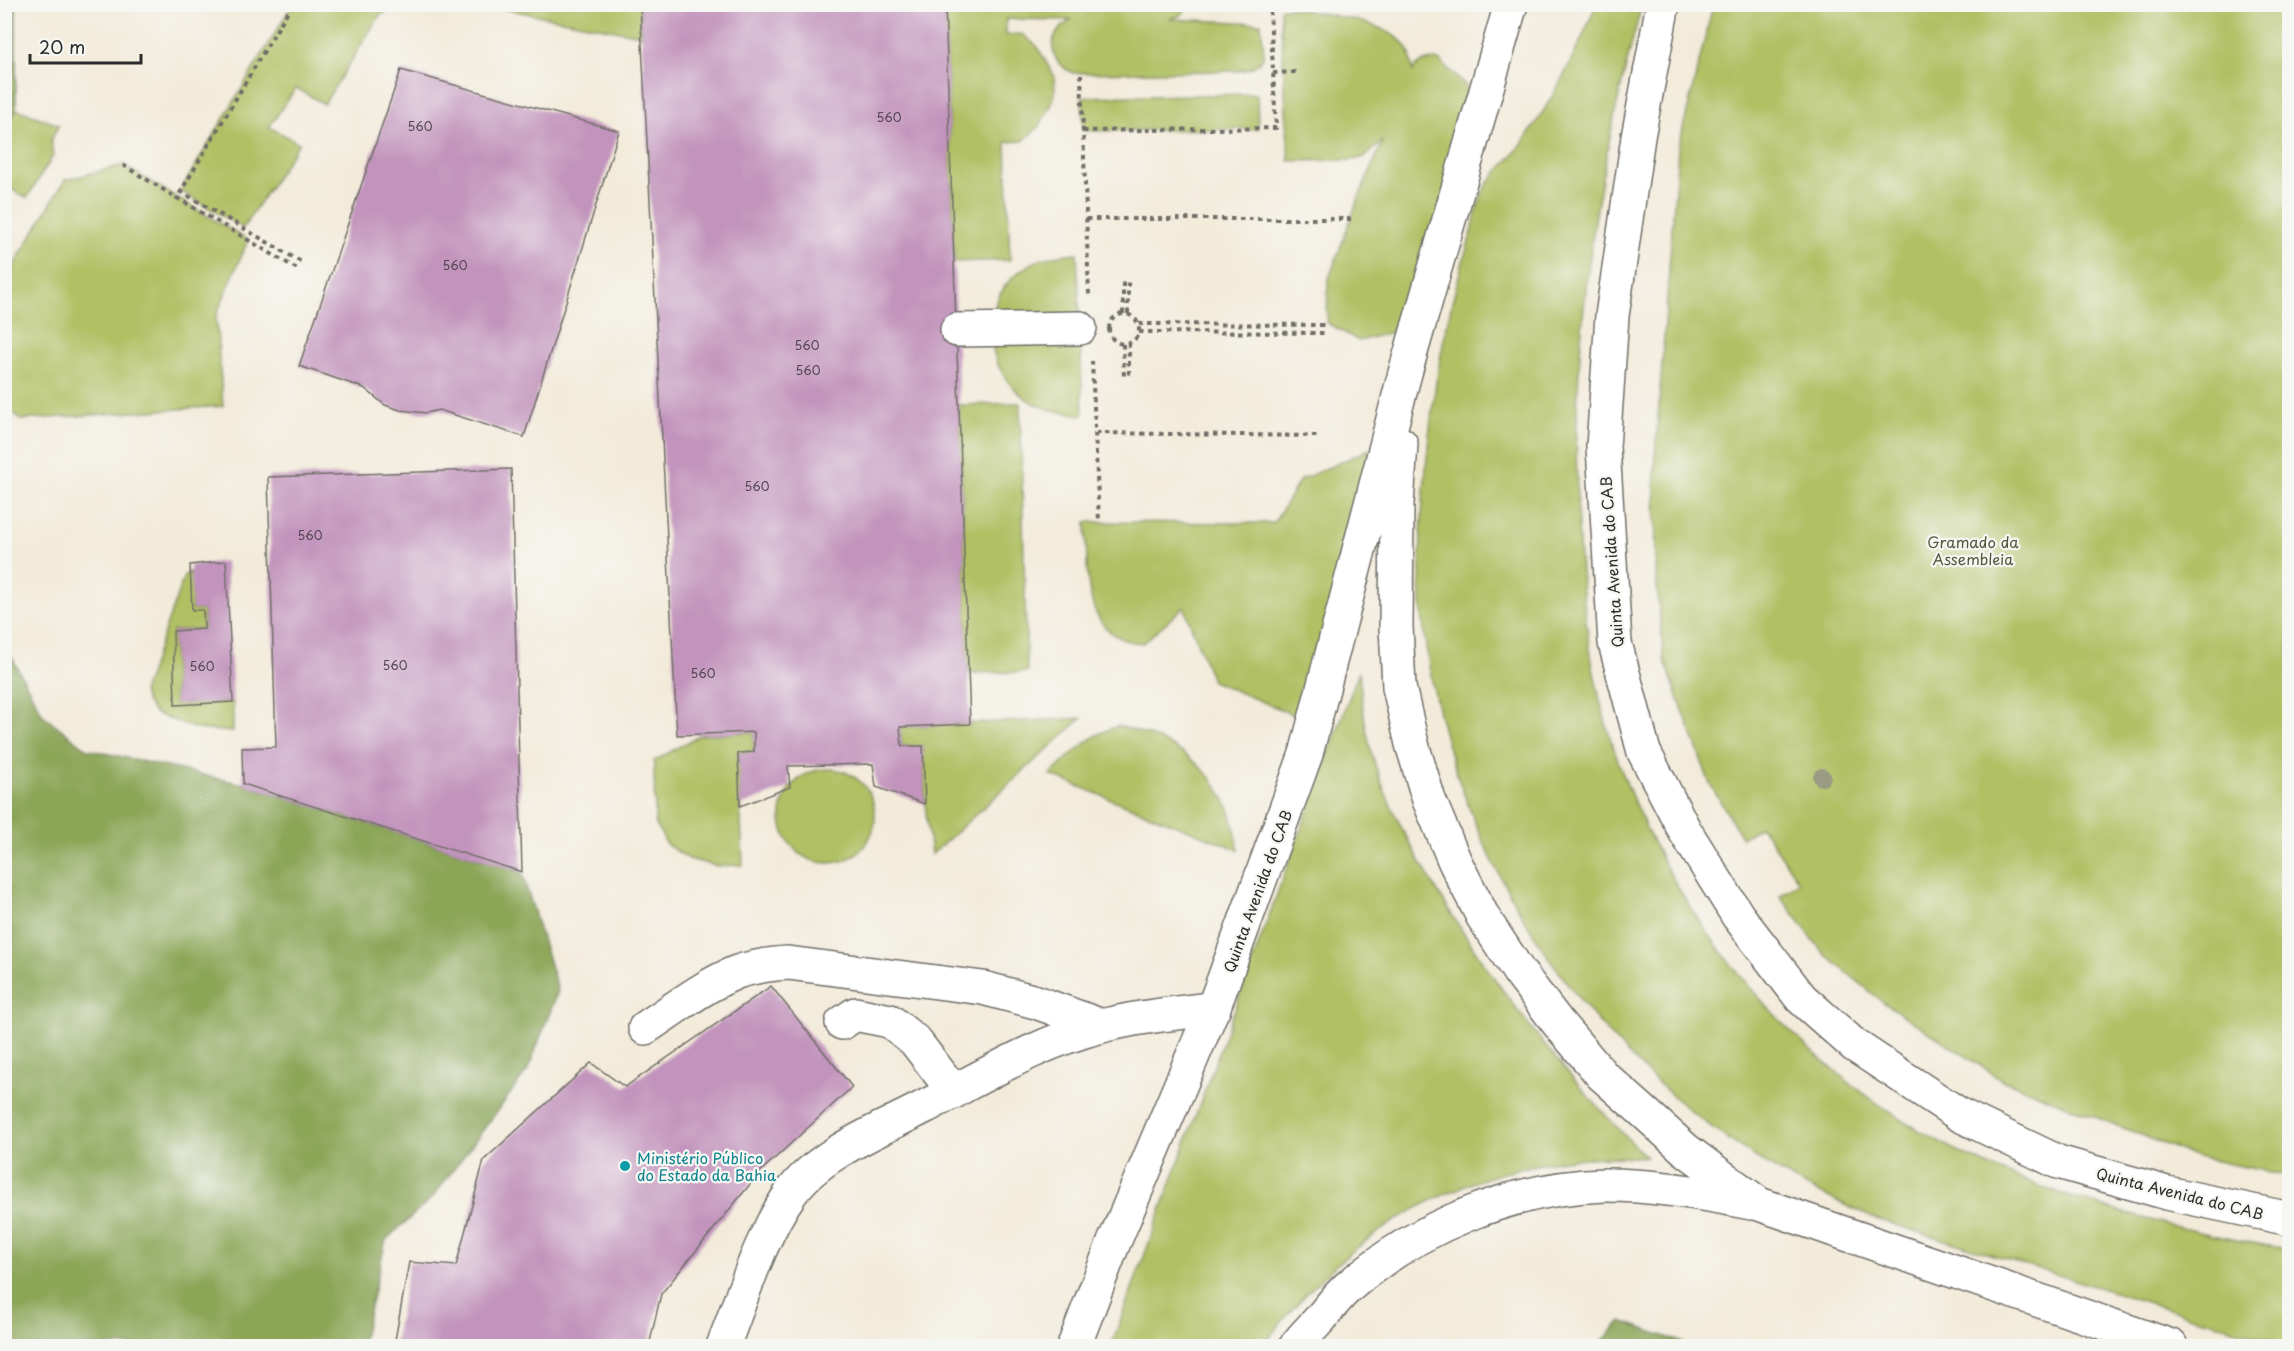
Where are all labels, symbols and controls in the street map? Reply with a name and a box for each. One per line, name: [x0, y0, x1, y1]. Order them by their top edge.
scale bar: [30, 27, 141, 65]
text: 20 m: [39, 33, 85, 60]
house number: 560: [877, 108, 902, 126]
house number: 560: [408, 117, 433, 135]
house number: 560: [443, 256, 468, 274]
house number: 560: [795, 336, 820, 354]
house number: 560: [796, 361, 821, 379]
street label: Quinta Avenida do CAB: [1594, 476, 1628, 648]
house number: 560: [745, 477, 770, 495]
house number: 560: [298, 526, 323, 544]
park label: Gramado da Assembleia: [1927, 530, 2019, 570]
house number: 560: [383, 656, 408, 674]
house number: 560: [190, 657, 215, 675]
house number: 560: [691, 664, 716, 682]
street label: Quinta Avenida do CAB: [1217, 806, 1297, 976]
place label: Ministério Público do Estado da Bahia: [637, 1146, 777, 1186]
marker: Ministério Público do Estado da Bahia: [618, 1159, 632, 1173]
street label: Quinta Avenida do CAB: [2094, 1161, 2266, 1225]

